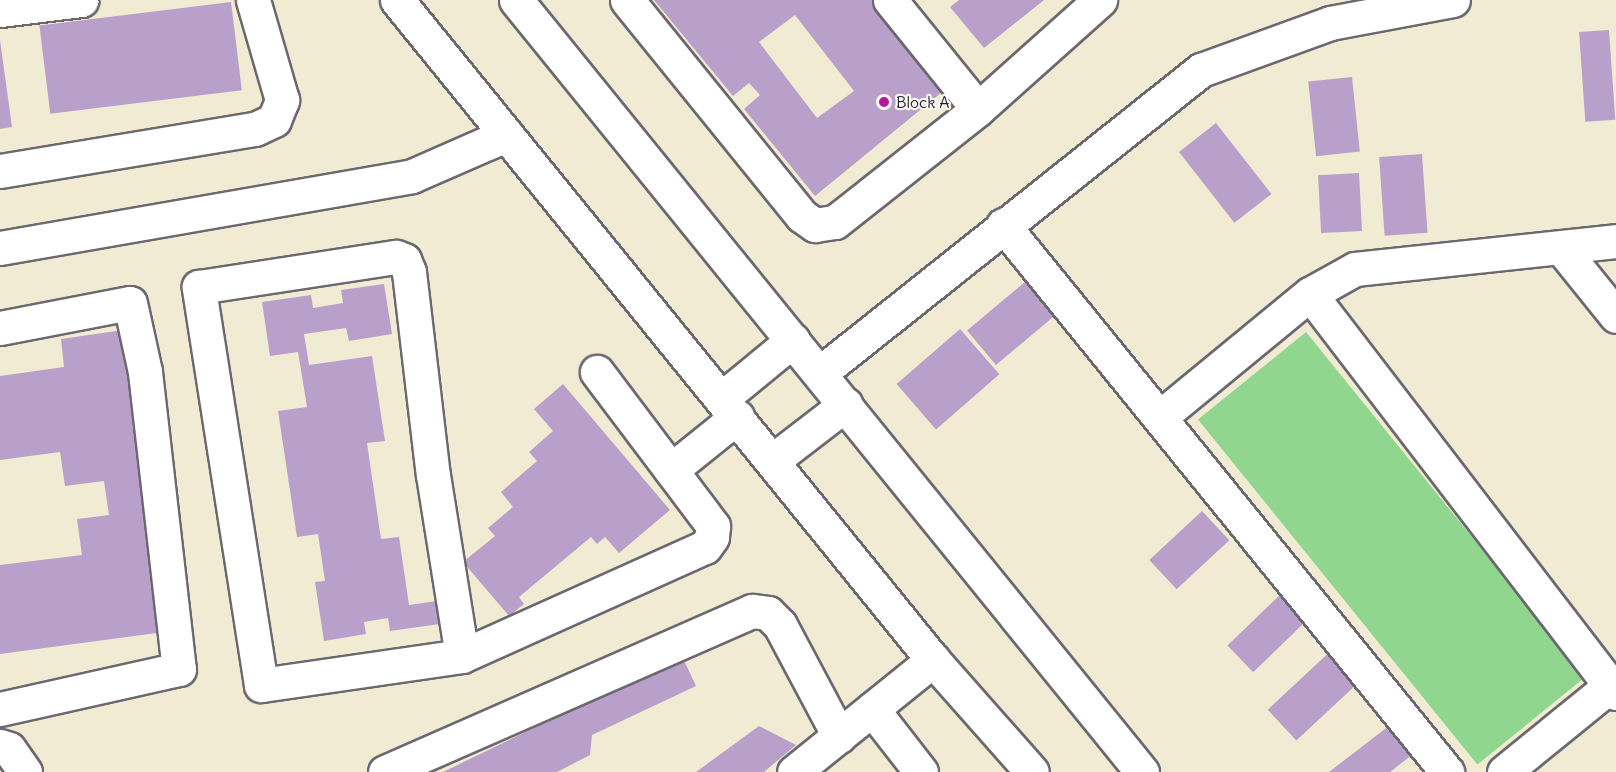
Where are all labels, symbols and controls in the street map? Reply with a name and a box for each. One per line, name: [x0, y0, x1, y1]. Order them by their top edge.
place label: Block A: [896, 92, 949, 112]
marker: Block A: [877, 95, 891, 109]

